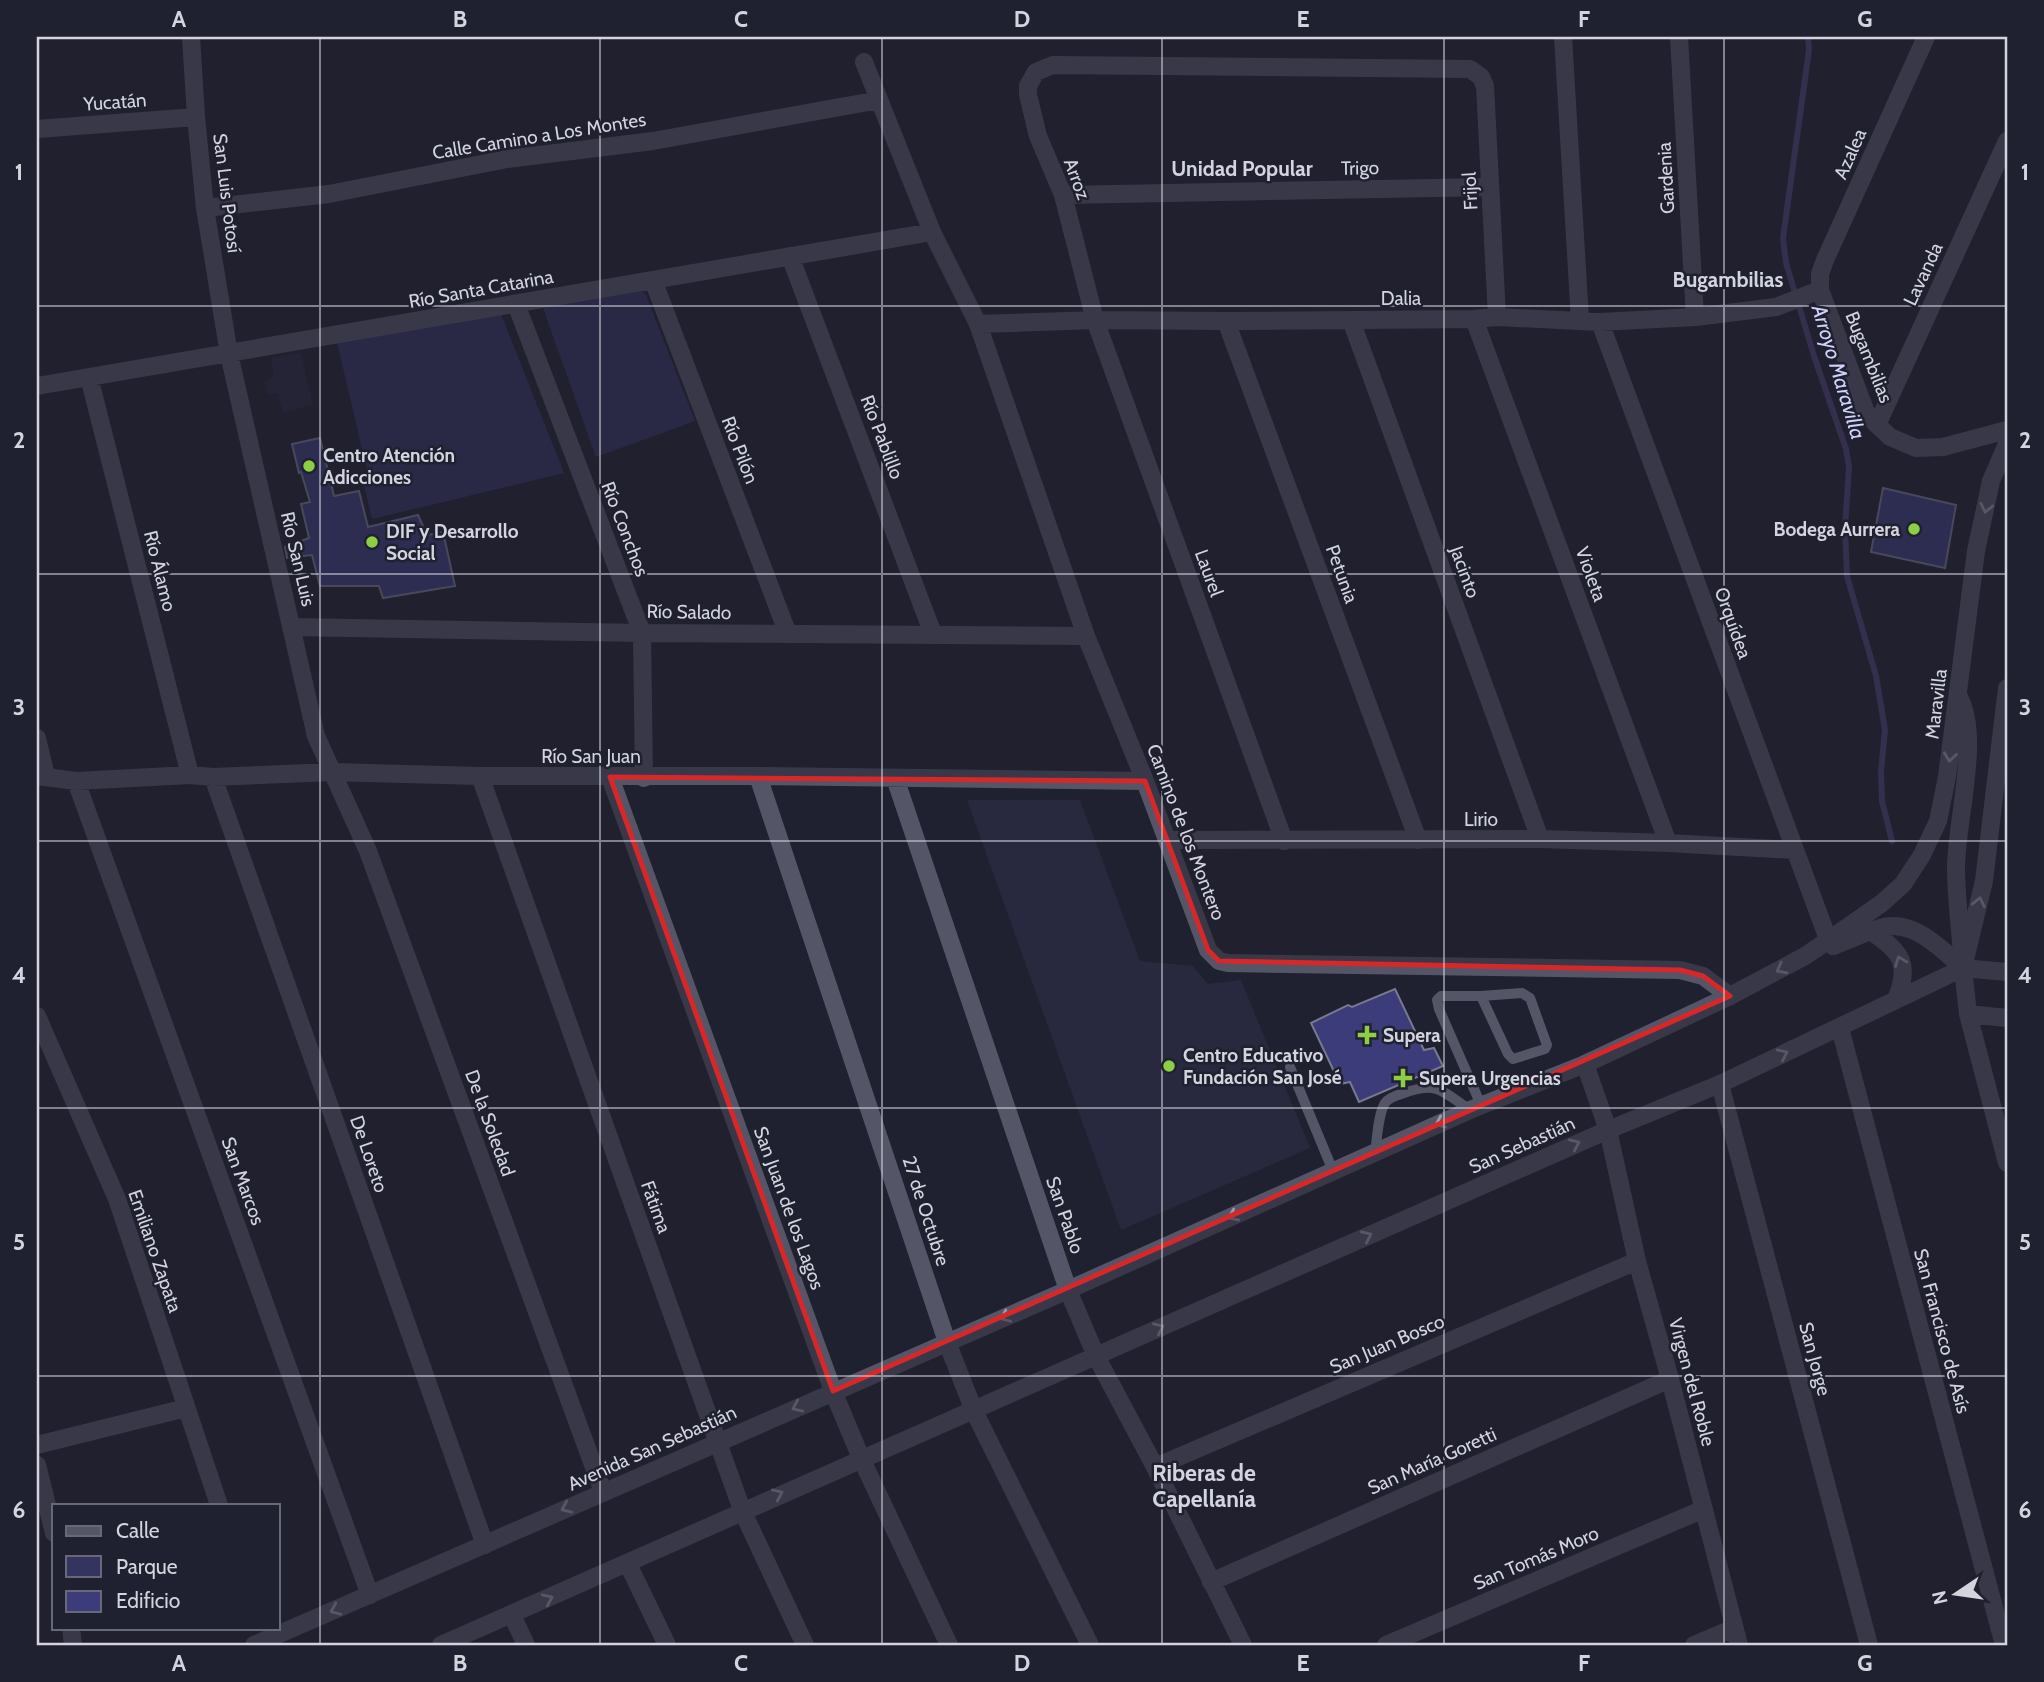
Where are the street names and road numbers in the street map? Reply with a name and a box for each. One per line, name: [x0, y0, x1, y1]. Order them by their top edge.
street label: Yucatán: [82, 88, 147, 116]
street label: Calle Camino a Los Montes: [431, 108, 648, 164]
street label: Azalea: [1829, 125, 1871, 183]
street label: San Luis Potosí: [208, 132, 246, 254]
street label: Gardenia: [1653, 142, 1679, 214]
street label: Arroz: [1059, 155, 1095, 203]
street label: Trigo: [1341, 156, 1379, 180]
street label: Frijol: [1457, 171, 1482, 211]
street label: Lavanda: [1898, 239, 1948, 309]
street label: Río Santa Catarina: [407, 265, 555, 313]
street label: Dalia: [1381, 287, 1421, 310]
street label: Bugambilias: [1840, 308, 1898, 406]
street label: Río Pablillo: [855, 392, 909, 482]
street label: Río Pilón: [717, 413, 763, 487]
street label: Río Conchos: [596, 478, 654, 580]
street label: Río San Luis: [276, 509, 320, 609]
street label: Río Álamo: [139, 528, 182, 614]
street label: Petunia: [1321, 542, 1363, 606]
street label: Jacinto: [1445, 542, 1485, 601]
street label: Violeta: [1571, 543, 1611, 605]
street label: Laurel: [1190, 546, 1228, 600]
street label: Orquídea: [1710, 584, 1756, 662]
street label: Río Salado: [646, 600, 732, 624]
street label: Maravilla: [1920, 668, 1952, 740]
street label: Camino de los Montero: [1142, 741, 1230, 923]
street label: Río San Juan: [541, 745, 641, 768]
street label: Lirio: [1464, 808, 1498, 831]
street label: De la Soledad: [460, 1067, 520, 1179]
street label: San Sebastián: [1465, 1111, 1579, 1179]
street label: De Loreto: [345, 1113, 393, 1195]
street label: San Juan de los Lagos: [749, 1123, 829, 1293]
street label: San Marcos: [216, 1134, 270, 1228]
street label: 27 de Octubre: [897, 1153, 955, 1269]
street label: San Pablo: [1041, 1173, 1089, 1257]
street label: Fátima: [636, 1178, 676, 1236]
street label: Emiliano Zapata: [123, 1187, 187, 1315]
street label: San Francisco de Asís: [1909, 1246, 1975, 1416]
street label: San Juan Bosco: [1326, 1310, 1448, 1378]
street label: Virgen del Roble: [1664, 1315, 1720, 1449]
street label: San Jorge: [1794, 1320, 1836, 1399]
street label: Avenida San Sebastián: [564, 1400, 740, 1496]
street label: San María Goretti: [1364, 1422, 1500, 1500]
street label: San Tomás Moro: [1470, 1521, 1602, 1595]

